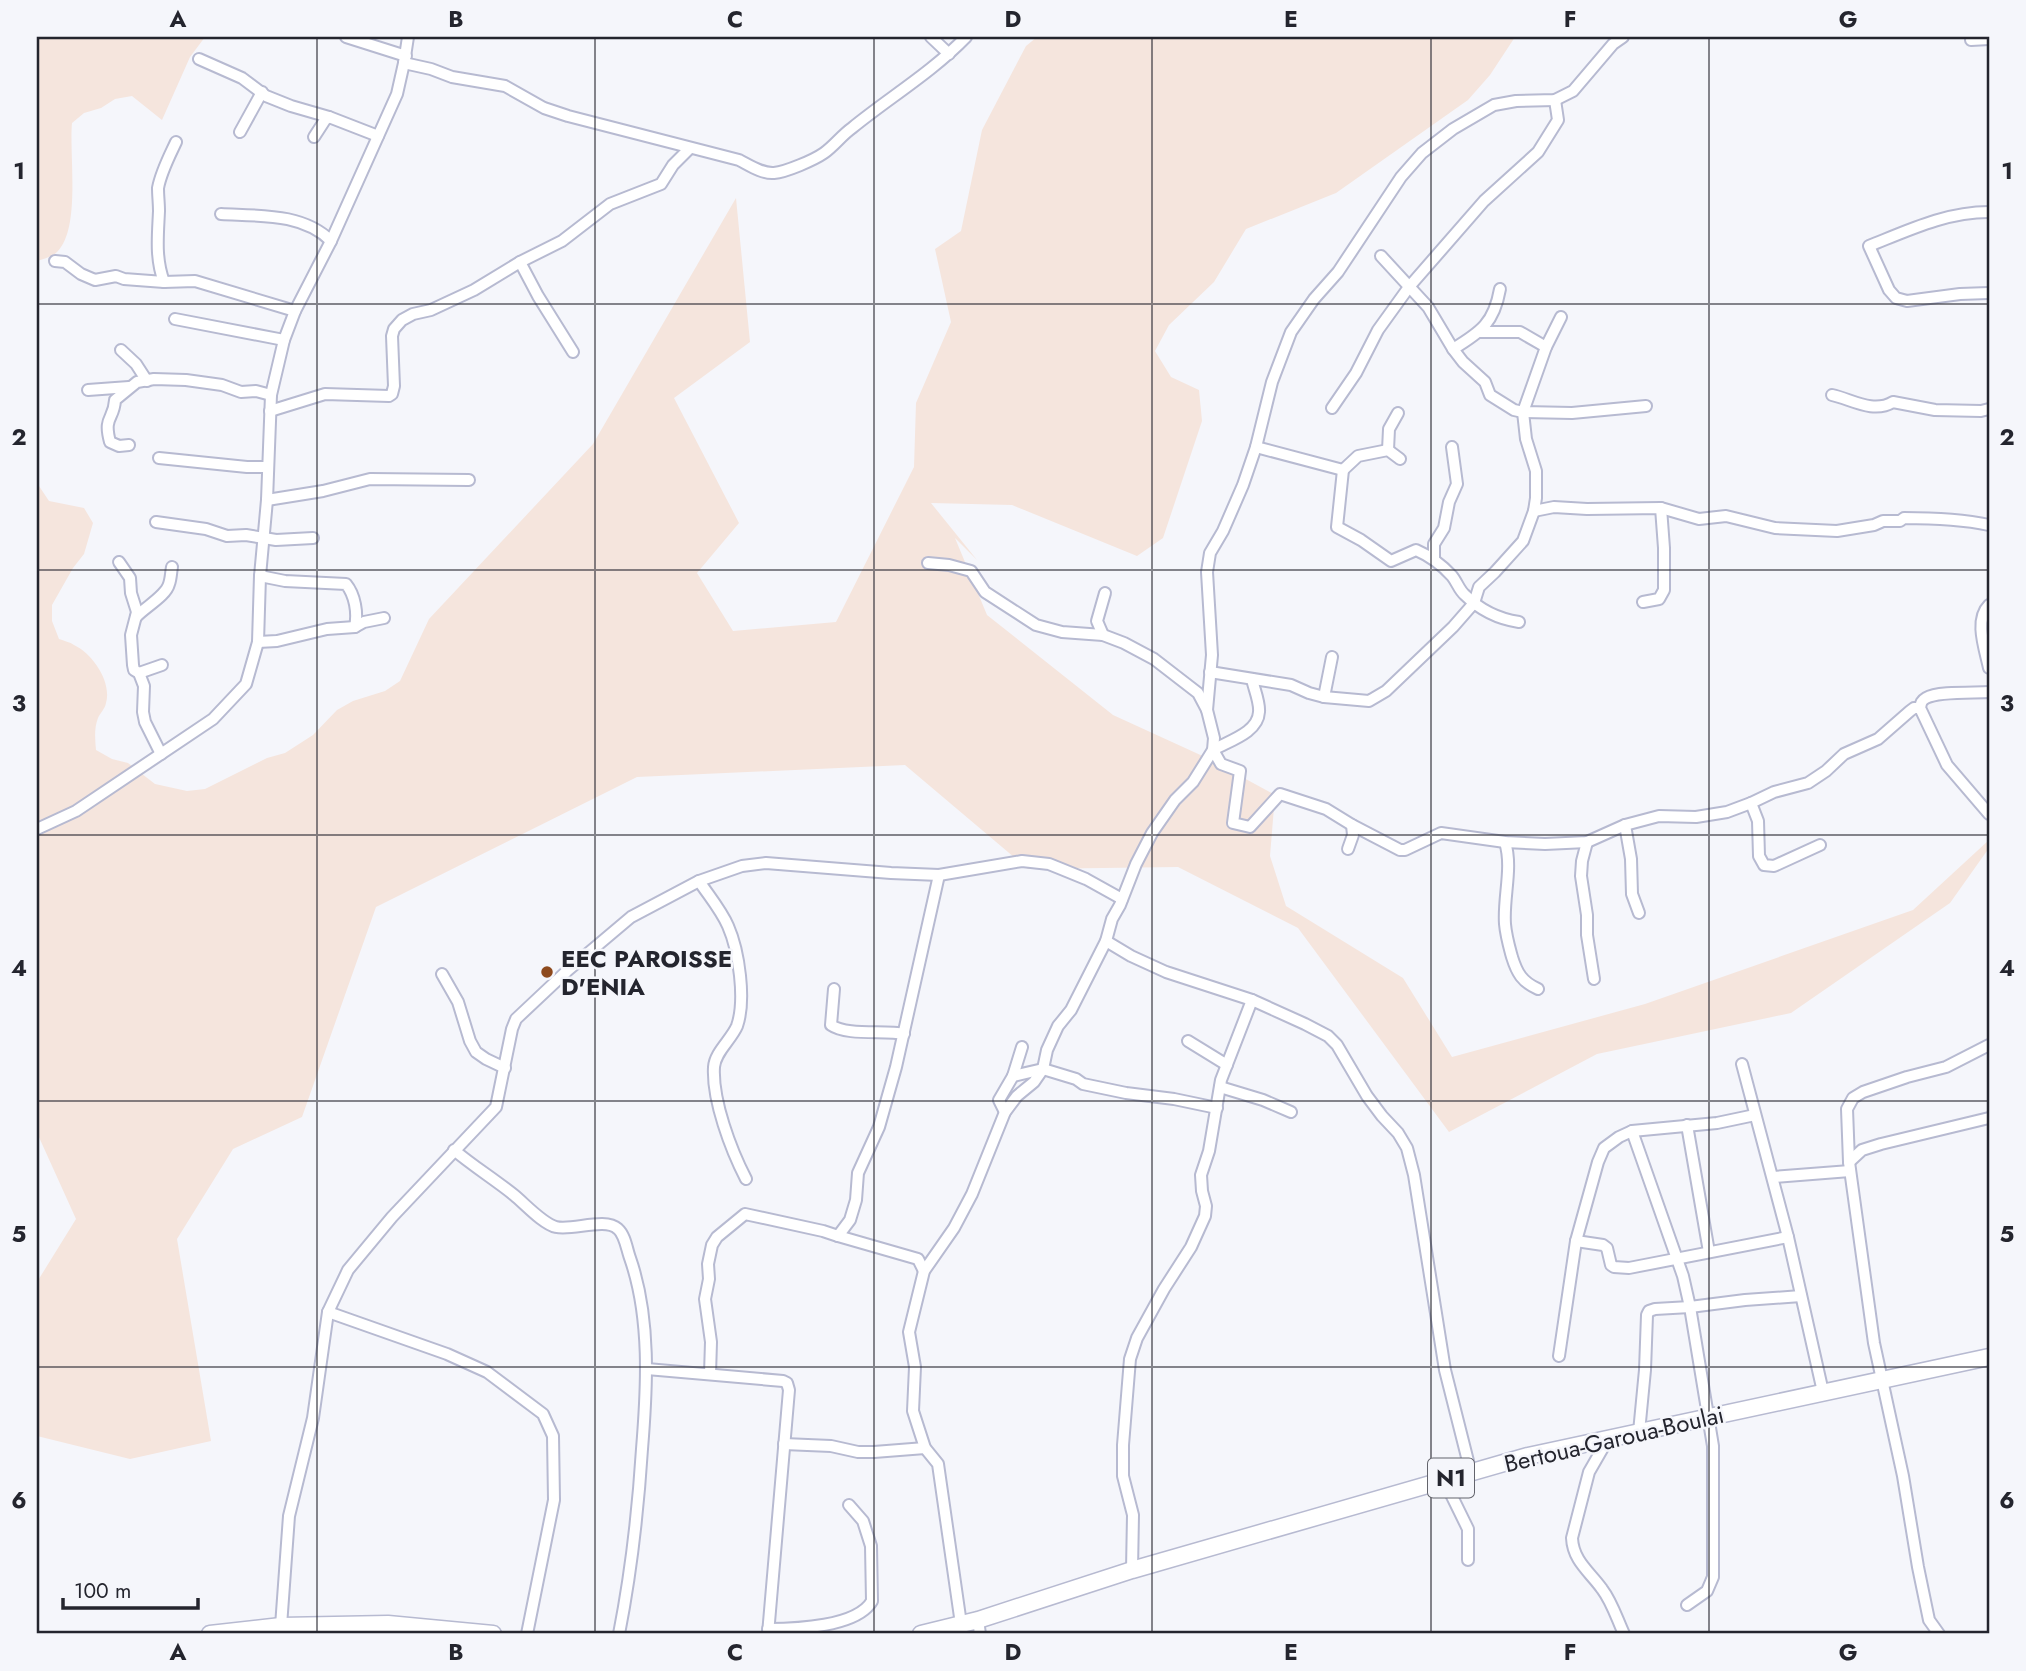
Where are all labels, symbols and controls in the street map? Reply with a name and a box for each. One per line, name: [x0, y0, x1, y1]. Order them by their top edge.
text: A: [169, 2, 187, 36]
text: B: [448, 2, 464, 36]
text: C: [727, 2, 743, 36]
text: D: [1005, 2, 1022, 36]
text: E: [1284, 2, 1298, 36]
text: F: [1564, 2, 1576, 36]
text: G: [1839, 2, 1857, 36]
text: 1: [13, 154, 25, 188]
text: 1: [2001, 154, 2013, 188]
text: 2: [11, 420, 27, 454]
text: 2: [1999, 420, 2015, 454]
text: 3: [12, 686, 26, 720]
text: 3: [2000, 686, 2014, 720]
place label: EEC PAROISSE D'ENIA: [561, 941, 732, 1004]
text: 4: [11, 951, 27, 985]
text: 4: [1999, 951, 2015, 985]
marker: EEC PAROISSE D'ENIA: [539, 964, 555, 980]
text: 5: [12, 1217, 26, 1251]
text: 5: [2000, 1217, 2014, 1251]
street label: Bertoua-Garoua-Boulai: [1501, 1397, 1727, 1481]
road number: N1: [1428, 1458, 1474, 1498]
text: 6: [11, 1483, 27, 1517]
text: 6: [1999, 1483, 2015, 1517]
scale bar: [63, 1566, 198, 1610]
text: 100 m: [74, 1576, 131, 1606]
text: A: [169, 1635, 187, 1669]
text: B: [448, 1635, 464, 1669]
text: C: [727, 1635, 743, 1669]
text: D: [1005, 1635, 1022, 1669]
text: E: [1284, 1635, 1298, 1669]
text: F: [1564, 1635, 1576, 1669]
text: G: [1839, 1635, 1857, 1669]

